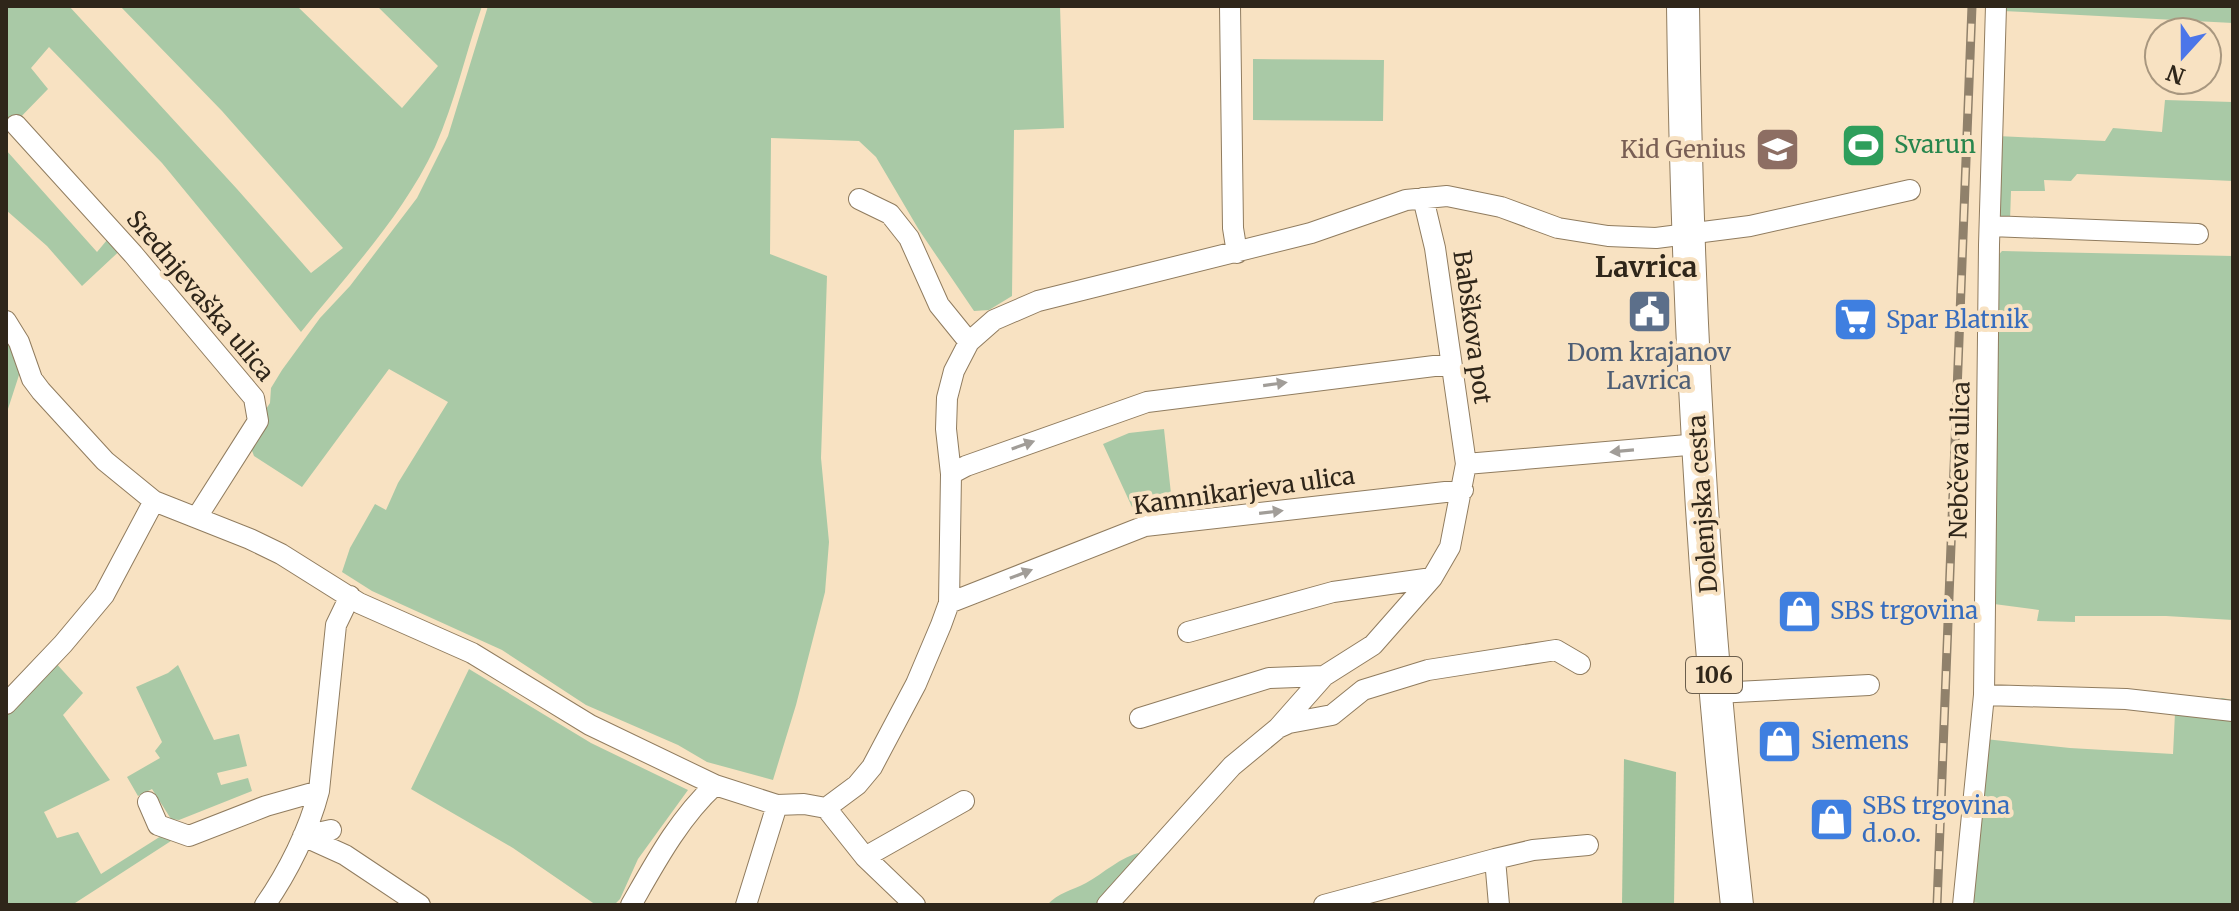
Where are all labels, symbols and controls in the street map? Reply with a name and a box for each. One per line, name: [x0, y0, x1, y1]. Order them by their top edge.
north arrow: [2143, 16, 2223, 96]
text: N: [2162, 58, 2189, 91]
sports icon: Svarun: [1839, 121, 1887, 169]
school or university icon: Kid Genius: [1753, 126, 1801, 174]
place label: Svarun: [1894, 129, 1976, 160]
place label: Kid Genius: [1620, 134, 1746, 165]
street label: Srednjevaška ulica: [120, 204, 281, 388]
street label: Babškova pot: [1446, 248, 1499, 406]
district label: Lavrica: [1595, 249, 1698, 285]
public building icon: Dom krajanov Lavrica: [1625, 287, 1673, 335]
supermarket icon: Spar Blatnik: [1831, 296, 1879, 344]
place label: Spar Blatnik: [1886, 304, 2030, 335]
place label: Dom krajanov Lavrica: [1567, 337, 1731, 396]
one-way arrow: [1263, 377, 1288, 390]
street label: Nebčeva ulica: [1943, 381, 1976, 539]
street label: Dolenjska cesta: [1681, 414, 1724, 594]
one-way arrow: [1012, 439, 1036, 451]
one-way arrow: [1609, 445, 1634, 458]
street label: Kamnikarjeva ulica: [1131, 460, 1357, 521]
one-way arrow: [1259, 505, 1284, 518]
one-way arrow: [1009, 567, 1033, 580]
shop icon: SBS trgovina: [1775, 587, 1823, 635]
place label: SBS trgovina: [1830, 595, 1978, 626]
road number: 106: [1686, 657, 1742, 693]
shop icon: Siemens: [1756, 717, 1804, 765]
place label: Siemens: [1811, 725, 1909, 756]
place label: SBS trgovina d.o.o.: [1862, 790, 2010, 849]
shop icon: SBS trgovina d.o.o.: [1807, 796, 1855, 844]

